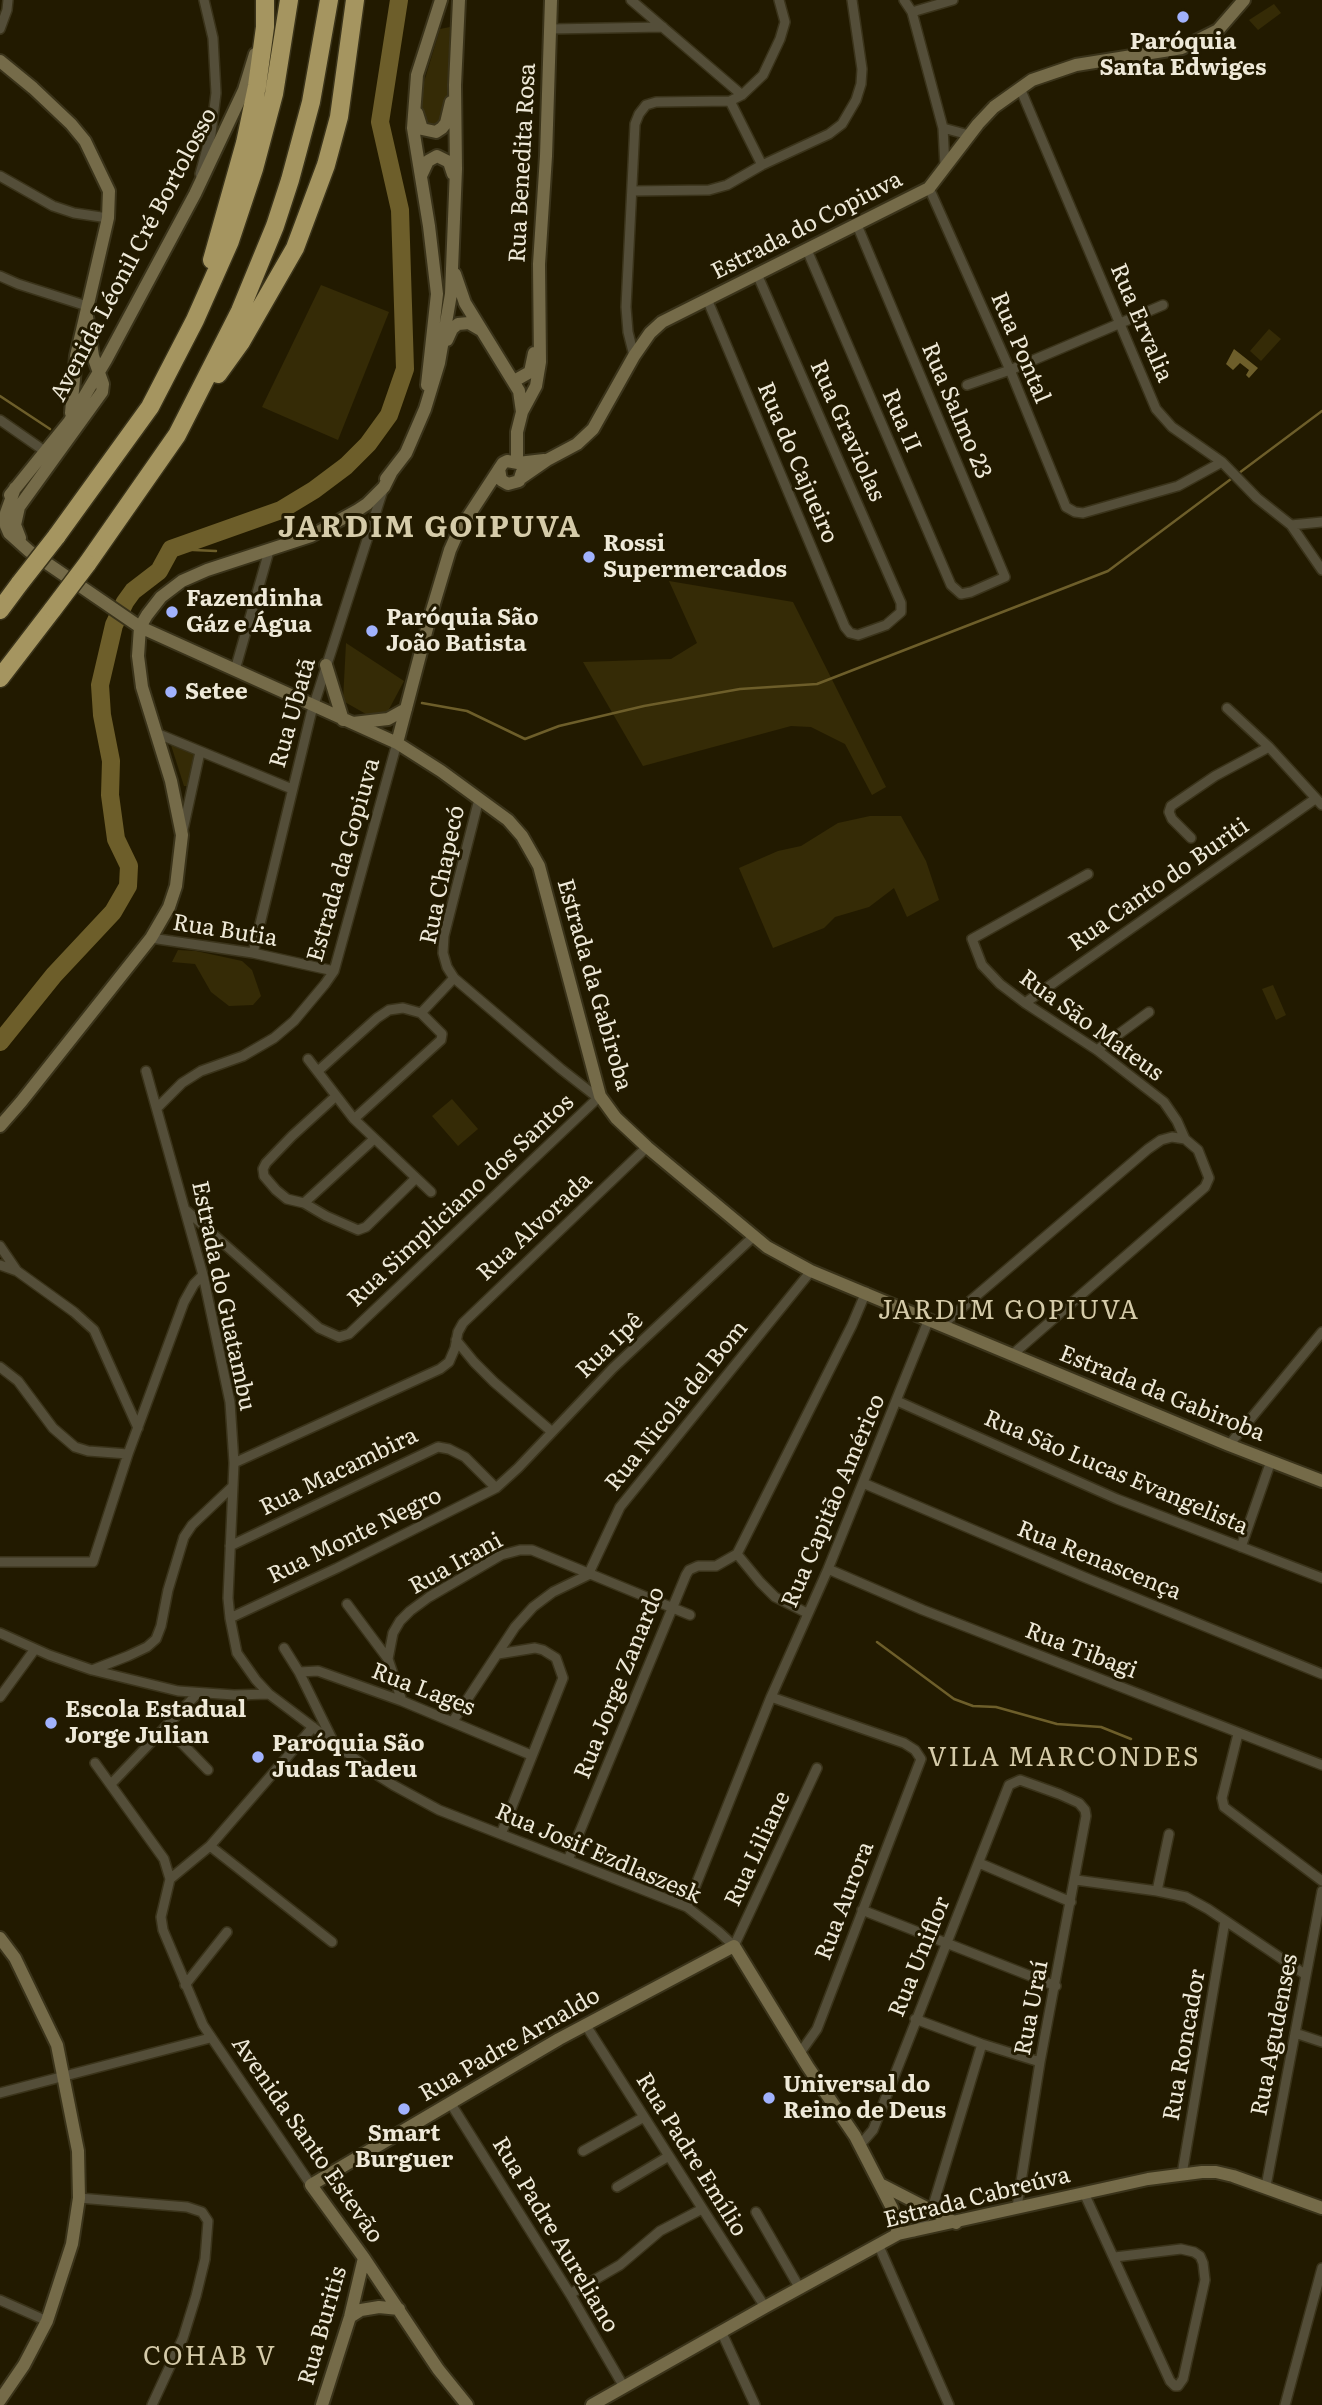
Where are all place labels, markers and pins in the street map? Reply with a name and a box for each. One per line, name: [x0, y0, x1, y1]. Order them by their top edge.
marker: Paróquia Santa Edwiges: [1175, 9, 1191, 25]
place label: Paróquia Santa Edwiges: [1100, 28, 1266, 82]
place label: Rossi Supermercados: [603, 530, 787, 584]
marker: Rossi Supermercados: [581, 549, 597, 565]
place label: Fazendinha Gáz e Água: [186, 585, 323, 639]
marker: Fazendinha Gáz e Água: [164, 604, 180, 620]
place label: Paróquia São João Batista: [386, 604, 538, 658]
marker: Paróquia São João Batista: [364, 623, 380, 639]
place label: Setee: [185, 678, 248, 706]
marker: Setee: [163, 684, 179, 700]
place label: Escola Estadual Jorge Julian: [65, 1696, 246, 1750]
marker: Escola Estadual Jorge Julian: [43, 1715, 59, 1731]
place label: Paróquia São Judas Tadeu: [272, 1730, 424, 1784]
marker: Paróquia São Judas Tadeu: [250, 1749, 266, 1765]
place label: Universal do Reino de Deus: [783, 2071, 946, 2125]
marker: Universal do Reino de Deus: [761, 2090, 777, 2106]
marker: Smart Burguer: [396, 2101, 412, 2117]
place label: Smart Burguer: [355, 2120, 453, 2174]

